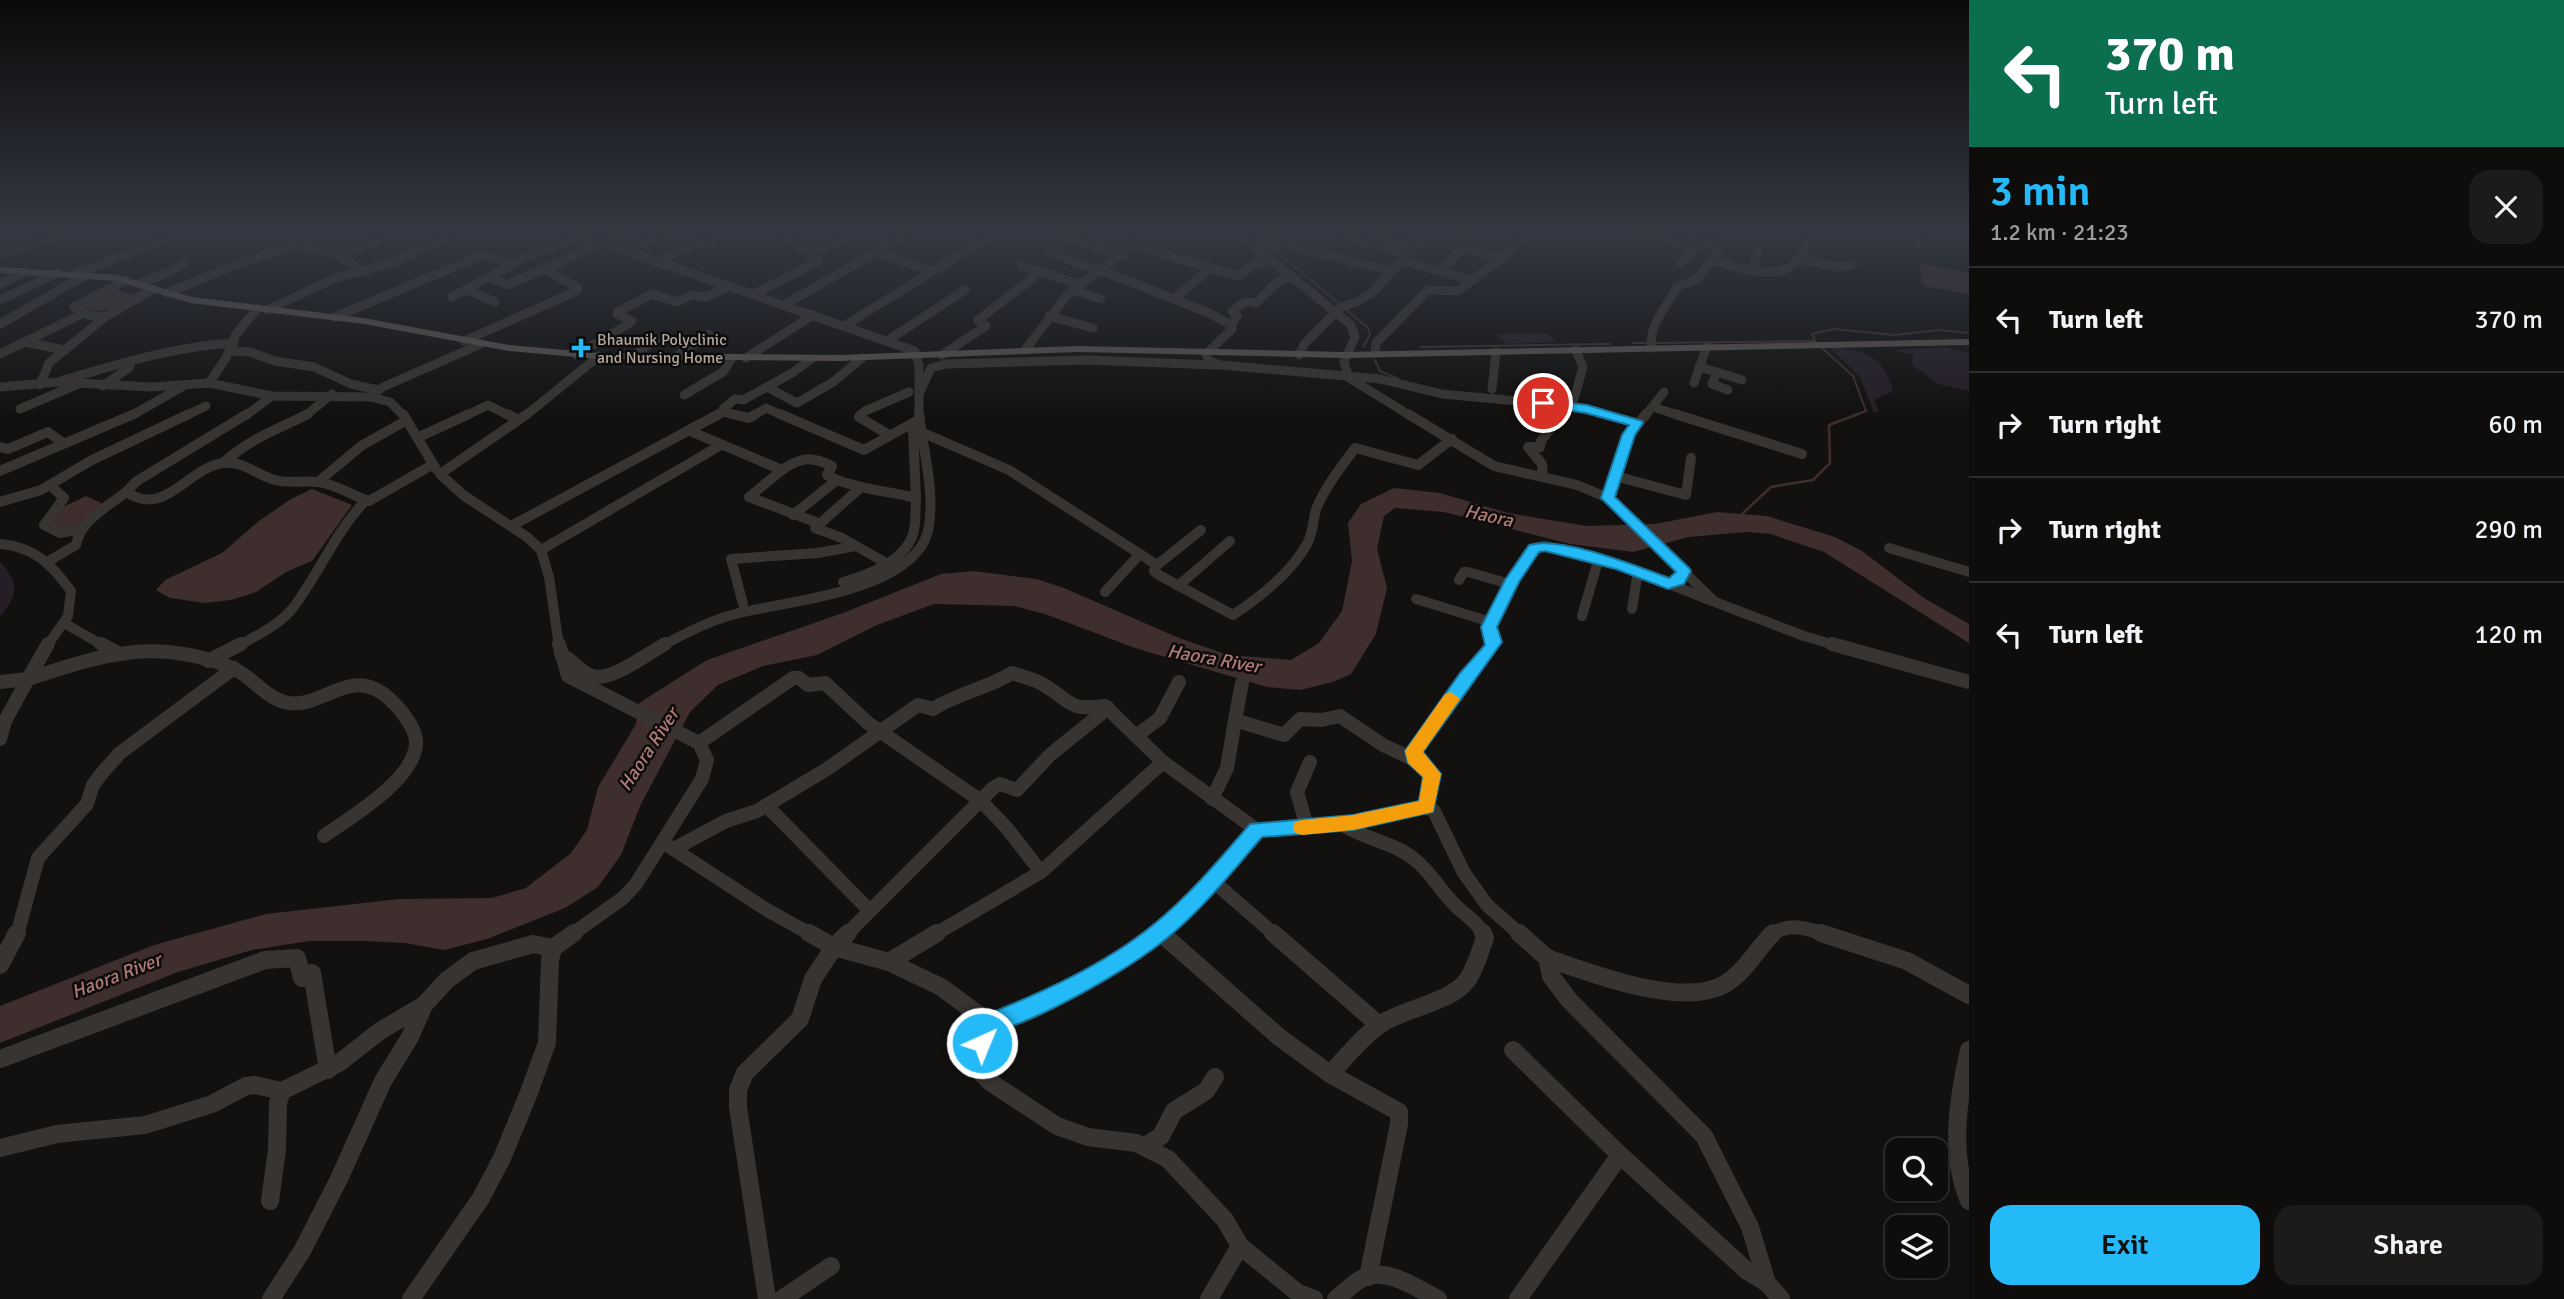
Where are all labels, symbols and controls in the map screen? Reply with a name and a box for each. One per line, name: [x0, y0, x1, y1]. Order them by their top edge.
text: 370 m: [2105, 24, 2235, 84]
icon: left: [1990, 28, 2081, 119]
text: Turn left: [2105, 84, 2218, 123]
text: 3 min: [1990, 166, 2091, 217]
button: close: [2469, 170, 2543, 244]
text: 1.2 km · 21:23: [1990, 218, 2129, 247]
icon: left: [1990, 301, 2028, 339]
text: Turn left: [2049, 304, 2143, 336]
text: 370 m: [2474, 304, 2543, 336]
place label: Bhaumik Polyclinic and Nursing Home: [597, 330, 727, 368]
marker: Bhaumik Polyclinic and Nursing Home: [571, 338, 591, 358]
pin: [1513, 373, 1573, 433]
icon: arrive: [1524, 384, 1562, 422]
icon: right: [1990, 406, 2028, 444]
text: Turn right: [2049, 409, 2161, 441]
text: 60 m: [2488, 409, 2543, 441]
water label: Haora: [1462, 499, 1516, 533]
icon: right: [1990, 511, 2028, 549]
text: Turn right: [2049, 514, 2161, 546]
text: 290 m: [2474, 514, 2543, 546]
icon: left: [1990, 616, 2028, 654]
text: Turn left: [2049, 619, 2143, 651]
text: 120 m: [2474, 619, 2543, 651]
water label: Haora River: [1165, 639, 1265, 680]
water label: Haora River: [613, 701, 686, 796]
water label: Haora River: [68, 947, 167, 1004]
position arrow: [945, 1006, 1019, 1080]
map controls: [1885, 1138, 1948, 1278]
button: search: [1885, 1138, 1948, 1201]
button: Exit: [1990, 1205, 2260, 1285]
button: Share: [2274, 1205, 2543, 1285]
button: layers: [1885, 1215, 1948, 1278]

